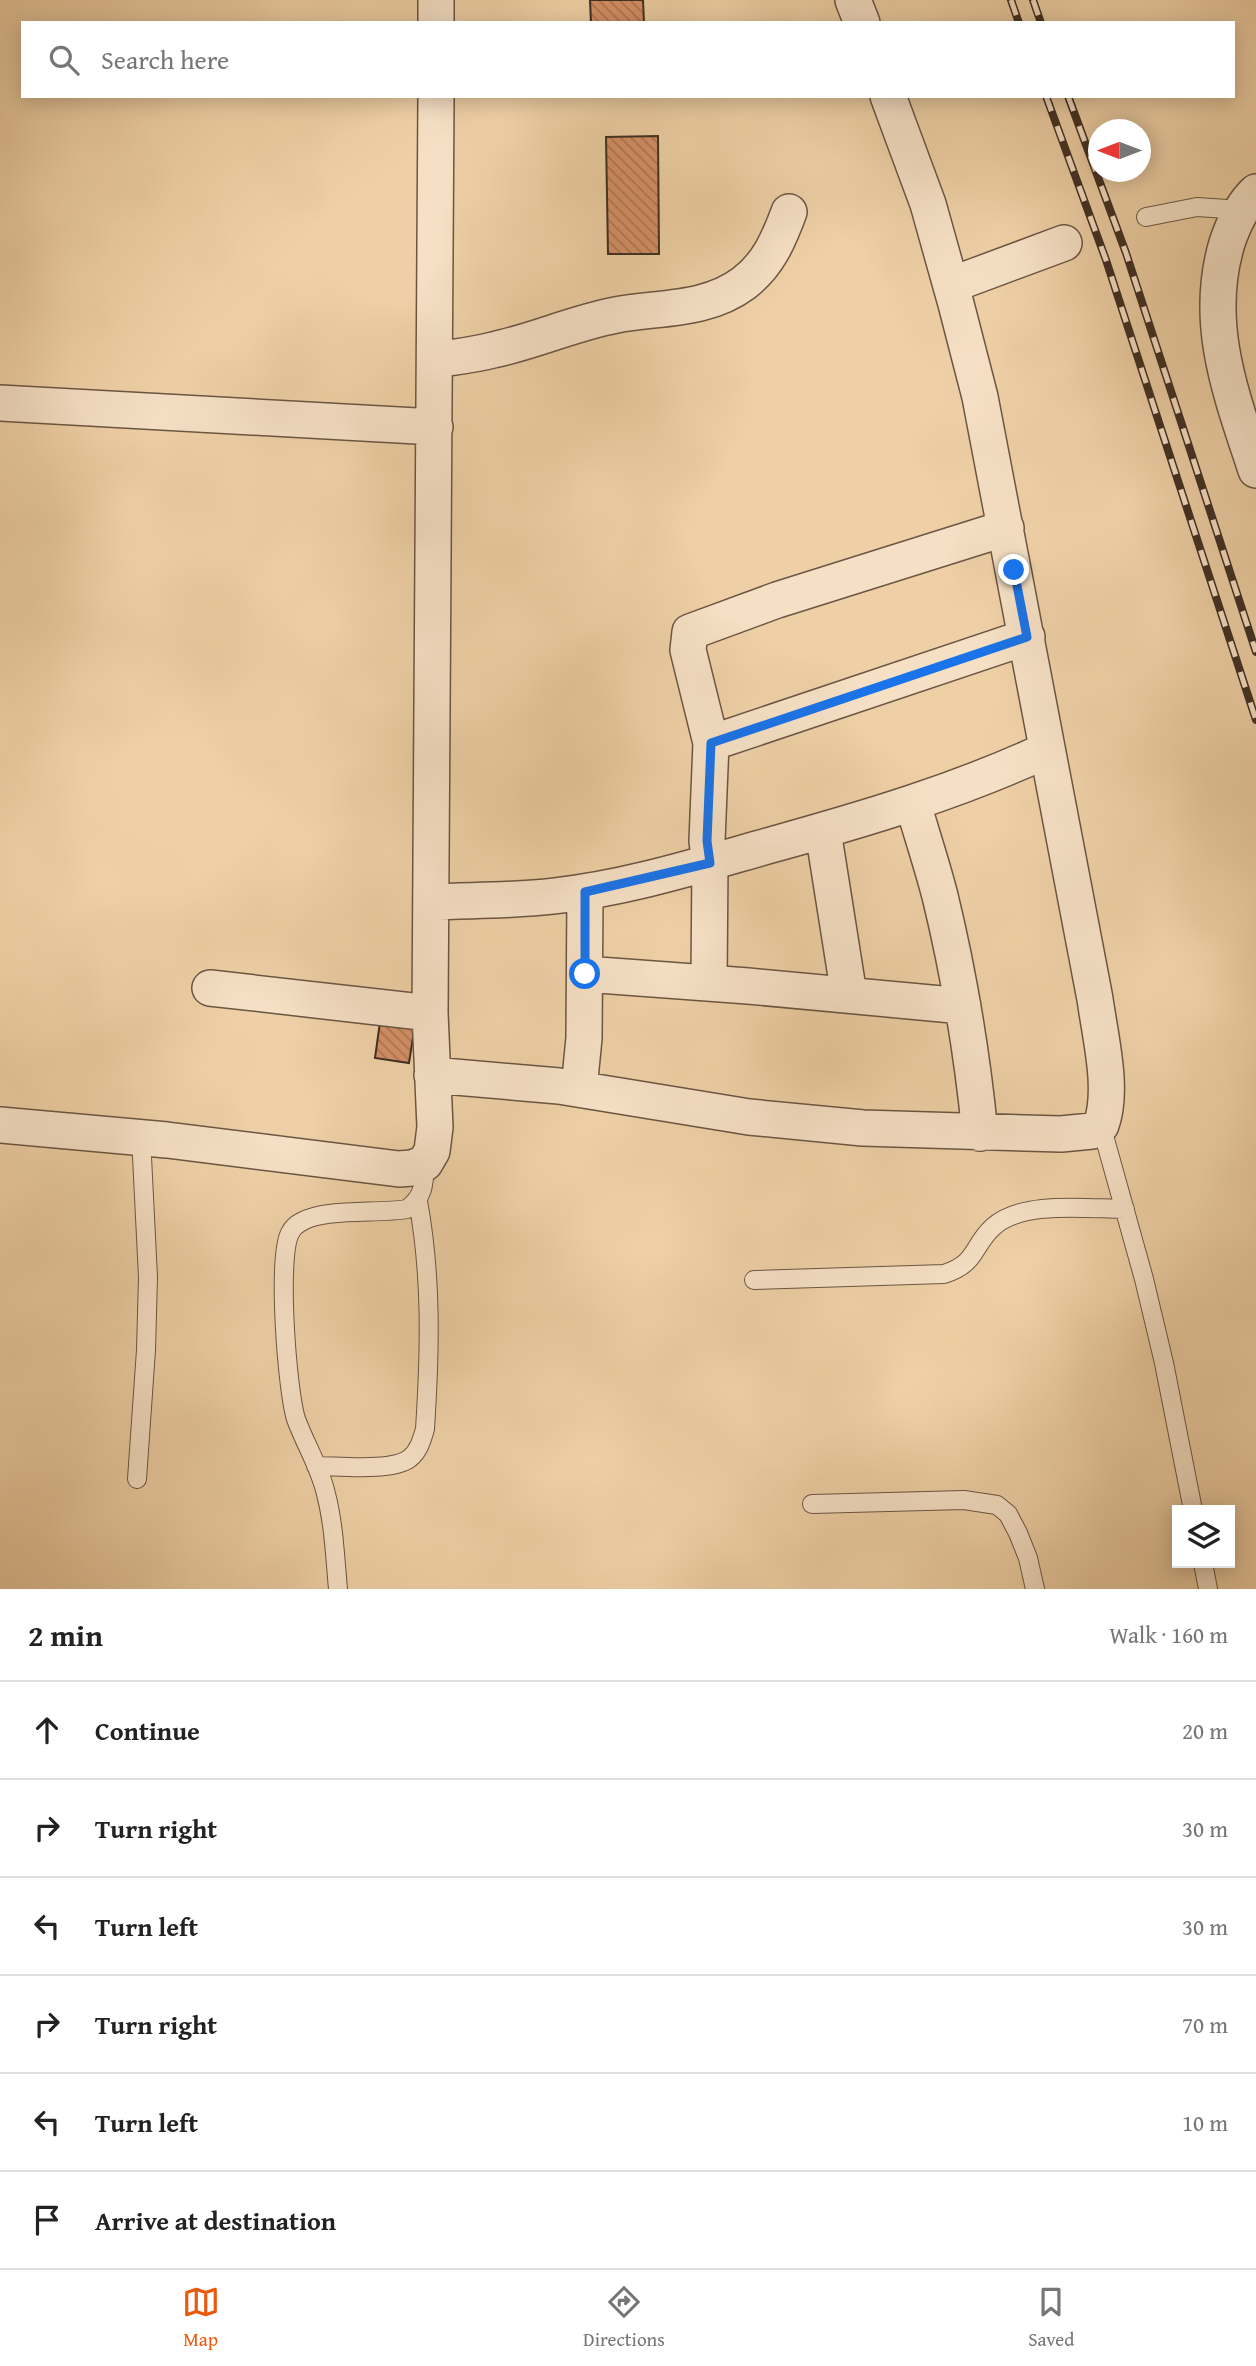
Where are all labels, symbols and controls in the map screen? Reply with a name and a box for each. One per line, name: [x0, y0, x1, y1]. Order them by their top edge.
search box: [21, 21, 1235, 98]
text: Search here: [101, 40, 229, 79]
icon: search: [45, 41, 83, 79]
north arrow: [1088, 119, 1151, 182]
route end: [998, 554, 1029, 585]
route start: [569, 958, 600, 989]
map controls: [1172, 1505, 1235, 1568]
button: layers: [1172, 1505, 1235, 1568]
text: 2 min: [28, 1613, 103, 1657]
text: Walk · 160 m: [1109, 1618, 1228, 1651]
icon: ahead: [28, 1711, 66, 1749]
text: Continue: [95, 1711, 200, 1750]
text: 20 m: [1182, 1714, 1228, 1747]
icon: right: [28, 1809, 66, 1847]
text: Turn right: [95, 1809, 217, 1848]
text: 30 m: [1182, 1812, 1228, 1845]
icon: left: [28, 1907, 66, 1945]
text: Turn left: [95, 1907, 198, 1946]
text: 30 m: [1182, 1910, 1228, 1943]
icon: right: [28, 2005, 66, 2043]
text: Turn right: [95, 2005, 217, 2044]
text: 70 m: [1182, 2008, 1228, 2041]
icon: left: [28, 2103, 66, 2141]
text: Turn left: [95, 2103, 198, 2142]
text: 10 m: [1182, 2106, 1228, 2139]
icon: arrive: [28, 2201, 66, 2239]
text: Arrive at destination: [95, 2201, 336, 2240]
tab: Map: [182, 2283, 220, 2353]
tab: Directions: [583, 2283, 665, 2353]
tab: Saved: [1028, 2283, 1074, 2353]

